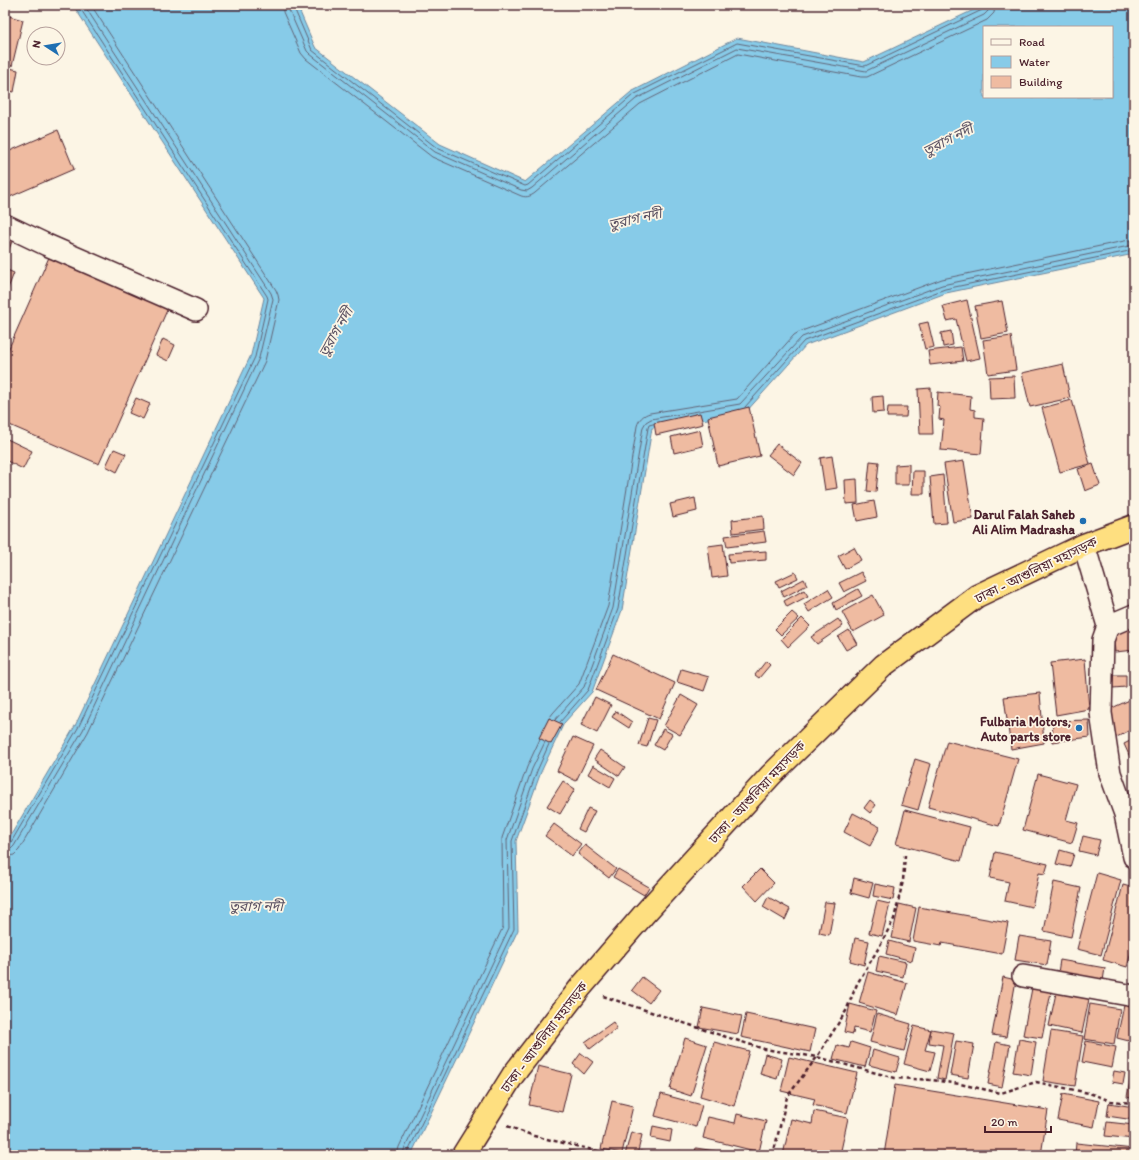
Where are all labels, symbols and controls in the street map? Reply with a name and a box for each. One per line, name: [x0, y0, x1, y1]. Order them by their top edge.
north arrow: [26, 26, 66, 66]
legend: [983, 26, 1113, 98]
text: Road: [1019, 35, 1045, 49]
text: N: [30, 39, 44, 49]
text: Water: [1019, 55, 1050, 69]
text: Building: [1019, 75, 1063, 89]
water label: তুরাগ নদী: [920, 119, 979, 160]
water label: তুরাগ নদী: [607, 204, 666, 234]
water label: তুরাগ নদী: [315, 302, 359, 360]
place label: Darul Falah Saheb Ali Alim Madrasha: [971, 507, 1076, 537]
marker: Darul Falah Saheb Ali Alim Madrasha: [1078, 516, 1088, 526]
street label: ঢাকা - আশুলিয়া মহাসড়ক: [972, 534, 1100, 607]
place label: Fulbaria Motors, Auto parts store: [980, 714, 1071, 745]
marker: Fulbaria Motors, Auto parts store: [1074, 723, 1084, 733]
street label: ঢাকা - আশুলিয়া মহাসড়ক: [705, 737, 809, 847]
water label: তুরাগ নদী: [229, 898, 286, 915]
street label: ঢাকা - আশুলিয়া মহাসড়ক: [497, 978, 591, 1096]
scale bar: [985, 1108, 1051, 1134]
text: 20 m: [991, 1115, 1018, 1129]

